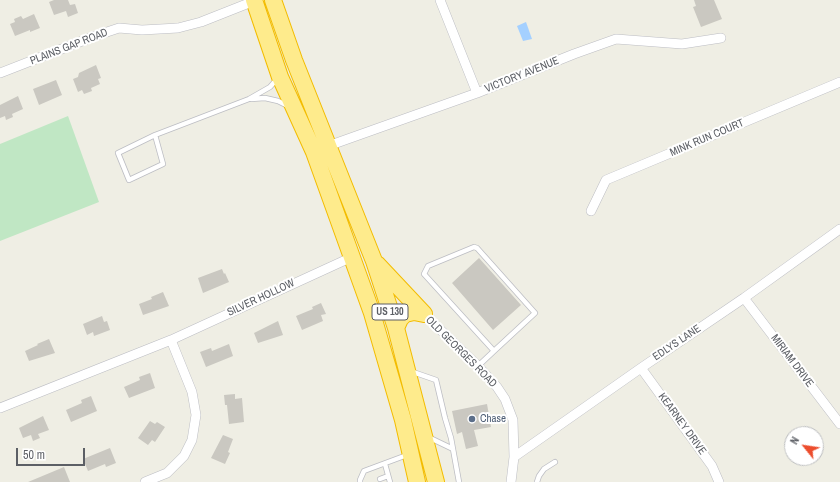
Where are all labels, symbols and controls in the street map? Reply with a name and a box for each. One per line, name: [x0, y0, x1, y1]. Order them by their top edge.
street label: PLAINS GAP ROAD: [28, 26, 110, 68]
street label: VICTORY AVENUE: [483, 54, 561, 96]
street label: MINK RUN COURT: [668, 116, 746, 160]
street label: SILVER HOLLOW: [225, 277, 297, 319]
road number: US 130: [372, 304, 408, 320]
street label: OLD GEORGES ROAD: [423, 314, 499, 390]
street label: EDLYS LANE: [651, 322, 703, 364]
street label: MIRIAM DRIVE: [768, 332, 816, 390]
street label: KEARNEY DRIVE: [655, 391, 709, 457]
place label: Chase: [480, 412, 506, 426]
marker: Chase: [467, 414, 477, 424]
north arrow: [784, 426, 824, 466]
text: N: [787, 434, 802, 447]
scale bar: [18, 440, 87, 466]
text: 50 m: [23, 447, 45, 463]

